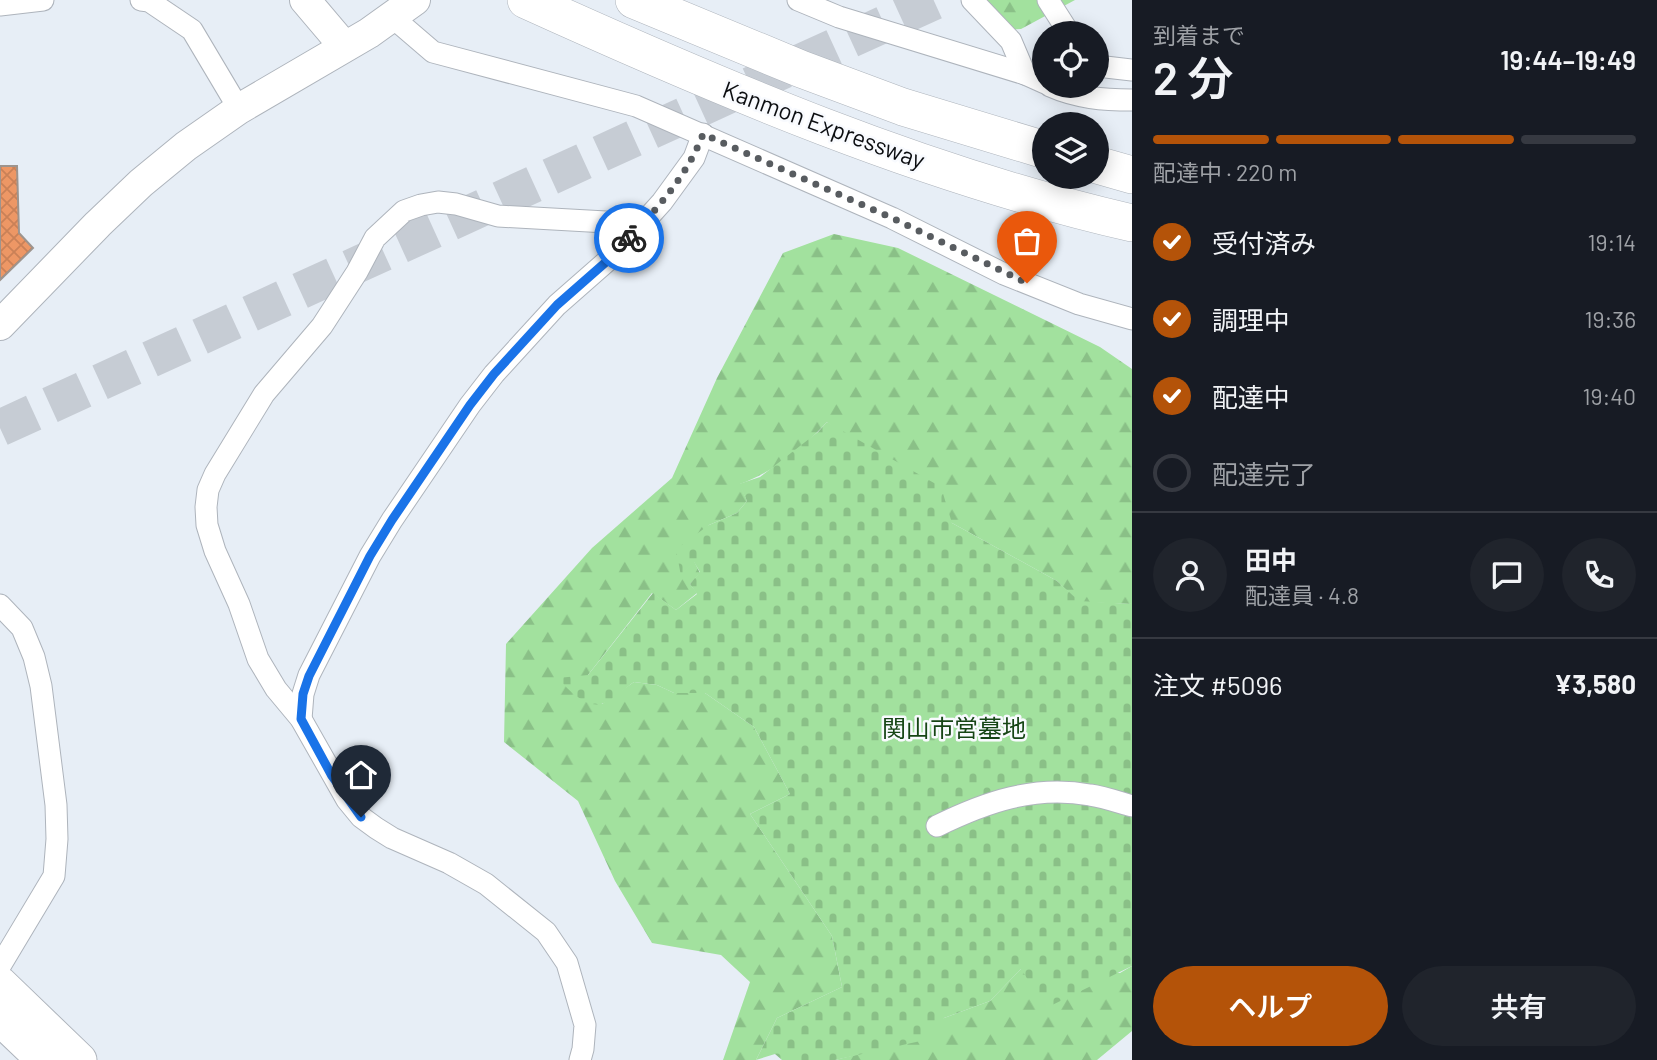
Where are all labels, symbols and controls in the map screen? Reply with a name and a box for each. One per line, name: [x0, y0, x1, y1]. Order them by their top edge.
map controls: [1032, 21, 1109, 189]
button: locate: [1032, 21, 1109, 98]
text: 到着まで: [1153, 21, 1245, 49]
text: 19:44–19:49: [1500, 44, 1636, 75]
text: 2 分: [1153, 49, 1234, 104]
street label: Kanmon Expressway: [719, 74, 929, 174]
button: layers: [1032, 112, 1109, 189]
text: 配達中 · 220 m: [1153, 158, 1297, 186]
courier: [594, 203, 664, 273]
pin: [997, 211, 1057, 283]
icon: bike: [610, 219, 648, 257]
icon: bag: [1008, 222, 1046, 260]
icon: check: [1153, 223, 1191, 261]
text: 受付済み: [1212, 227, 1316, 258]
text: 19:14: [1587, 228, 1636, 256]
icon: check: [1153, 300, 1191, 338]
text: 調理中: [1212, 304, 1290, 335]
text: 19:36: [1584, 305, 1636, 333]
icon: check: [1153, 377, 1191, 415]
text: 配達中: [1212, 381, 1290, 412]
text: 19:40: [1583, 382, 1636, 410]
text: 配達完了: [1212, 458, 1316, 489]
button: person: [1153, 538, 1227, 612]
button: chat: [1470, 538, 1544, 612]
button: phone: [1562, 538, 1636, 612]
text: 田中: [1245, 544, 1297, 575]
text: 配達員 · 4.8: [1245, 581, 1359, 609]
text: ¥3,580: [1554, 668, 1636, 699]
text: 注文 #5096: [1153, 669, 1282, 700]
park label: 関山市営墓地: [882, 713, 1026, 742]
pin: [331, 745, 391, 817]
icon: home: [342, 756, 380, 794]
button: ヘルプ: [1153, 966, 1388, 1046]
button: 共有: [1402, 966, 1636, 1046]

